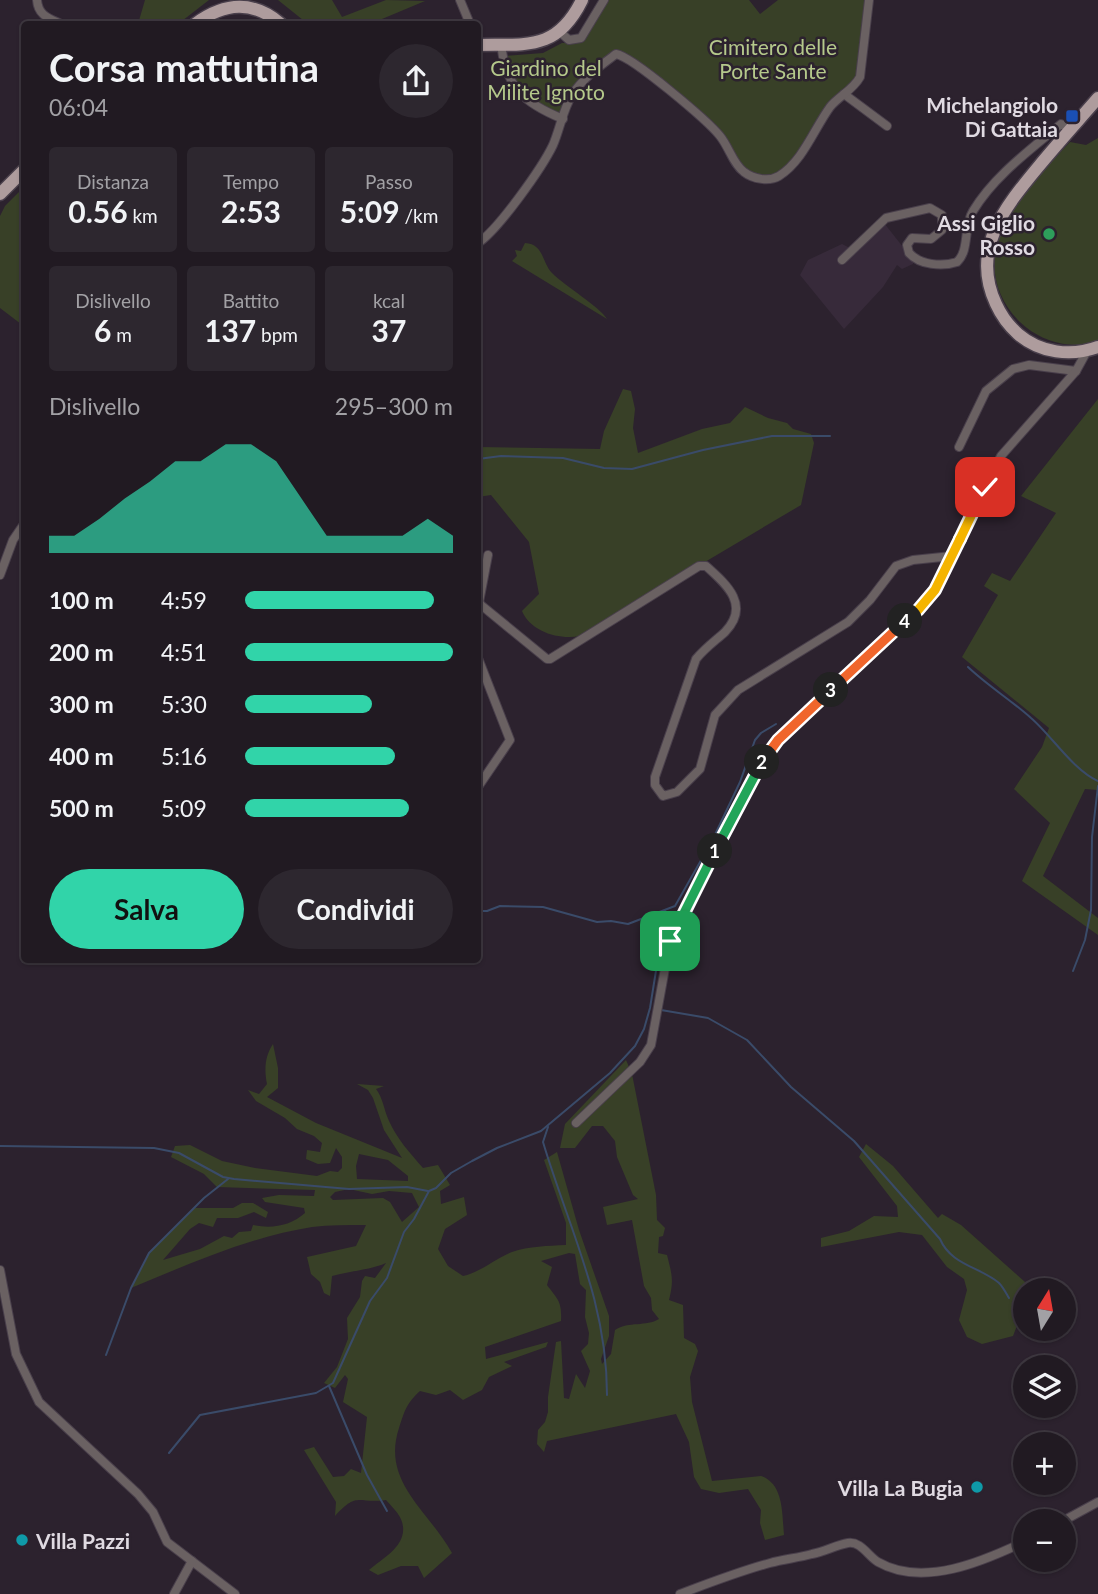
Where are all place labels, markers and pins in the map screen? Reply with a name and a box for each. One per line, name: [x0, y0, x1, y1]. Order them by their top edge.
place label: Michelangiolo Di Gattaia: [926, 92, 1058, 141]
marker: Michelangiolo Di Gattaia: [1064, 108, 1080, 124]
place label: Assi Giglio Rosso: [936, 210, 1035, 259]
marker: Assi Giglio Rosso: [1041, 226, 1057, 242]
pin: [955, 457, 1015, 517]
pin: 4: [888, 604, 922, 638]
pin: 3: [814, 672, 848, 708]
pin: 2: [744, 744, 780, 780]
pin: 1: [698, 834, 732, 868]
pin: [640, 911, 700, 971]
place label: Villa La Bugia: [837, 1475, 963, 1500]
marker: Villa La Bugia: [969, 1479, 985, 1495]
place label: Villa Pazzi: [35, 1528, 130, 1553]
marker: Villa Pazzi: [14, 1532, 30, 1548]

